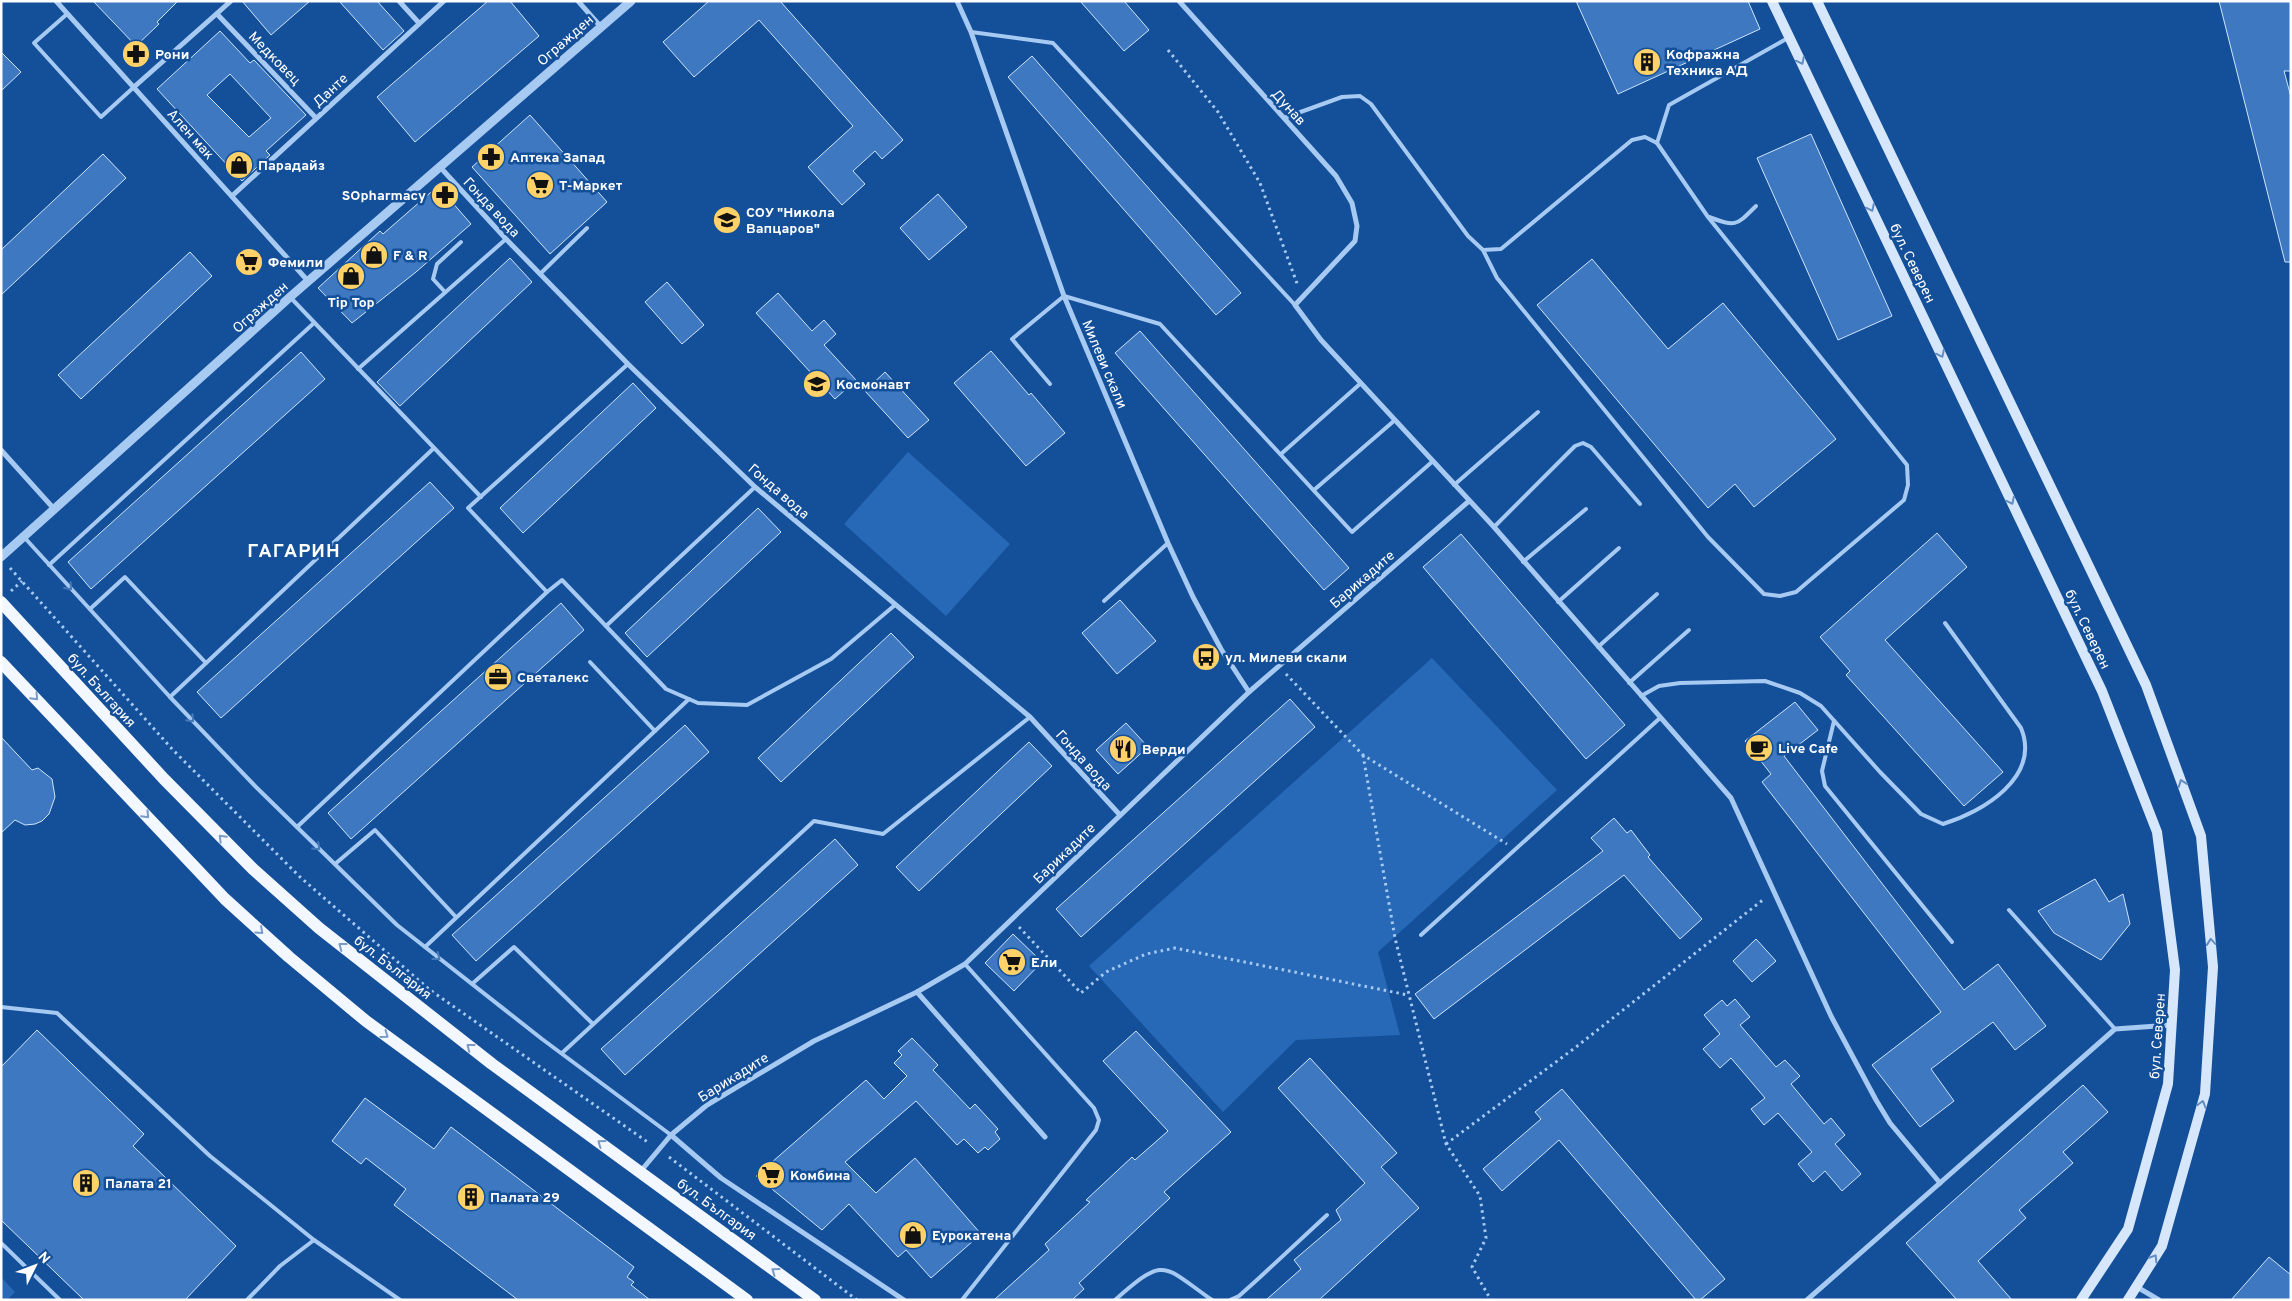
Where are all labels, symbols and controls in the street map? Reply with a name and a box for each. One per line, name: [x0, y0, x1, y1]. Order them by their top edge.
street label: Огражден: [534, 12, 598, 70]
street label: Медковец: [244, 29, 304, 90]
pharmacy icon: Рони: [121, 39, 151, 69]
place label: Рони: [155, 47, 189, 64]
building icon: Кофражна Техника АД: [1632, 47, 1662, 77]
place label: Кофражна Техника АД: [1666, 47, 1748, 80]
one-way arrow: [1795, 56, 1805, 65]
street label: Данте: [310, 71, 352, 112]
street label: Дунав: [1267, 86, 1309, 130]
street label: Ален мак: [163, 106, 217, 164]
pharmacy icon: Аптека Запад: [476, 142, 506, 172]
shop icon: Парадайз: [224, 150, 254, 180]
place label: Аптека Запад: [510, 150, 605, 167]
place label: Парадайз: [258, 158, 325, 175]
supermarket icon: Т-Маркет: [525, 170, 555, 200]
street label: Гонда вода: [459, 175, 523, 241]
place label: Т-Маркет: [559, 178, 623, 195]
pharmacy icon: SOpharmacy: [430, 180, 460, 210]
place label: SOpharmacy: [342, 188, 426, 205]
one-way arrow: [1865, 203, 1875, 212]
school or university icon: СОУ "Никола Вапцаров": [712, 205, 742, 235]
place label: СОУ "Никола Вапцаров": [746, 205, 835, 238]
street label: бул. Северен: [1885, 221, 1938, 306]
shop icon: F & R: [359, 240, 389, 270]
supermarket icon: Фемили: [234, 247, 264, 277]
place label: F & R: [393, 248, 428, 265]
place label: Фемили: [268, 255, 323, 272]
shop icon: Tip Top: [336, 261, 366, 291]
street label: Огражден: [230, 279, 292, 338]
place label: Tip Top: [327, 295, 375, 312]
street label: Милеви скали: [1077, 318, 1130, 411]
one-way arrow: [1935, 349, 1945, 358]
school or university icon: Космонавт: [802, 369, 832, 399]
place label: Космонавт: [836, 377, 911, 394]
street label: Гонда вода: [744, 461, 812, 523]
one-way arrow: [2005, 496, 2015, 505]
district label: ГАГАРИН: [247, 540, 341, 564]
street label: Барикадите: [1327, 547, 1399, 613]
one-way arrow: [63, 581, 72, 590]
street label: бул. Северен: [2060, 587, 2113, 672]
bus stop icon: ул. Милеви скали: [1191, 642, 1221, 672]
street label: бул. България: [63, 650, 139, 732]
place label: ул. Милеви скали: [1225, 650, 1347, 667]
office icon: Светалекс: [483, 662, 513, 692]
place label: Светалекс: [517, 670, 589, 687]
one-way arrow: [29, 692, 38, 701]
one-way arrow: [185, 713, 194, 722]
street label: Гонда вода: [1051, 727, 1114, 795]
cafe icon: Live Cafe: [1744, 733, 1774, 763]
restaurant icon: Верди: [1108, 734, 1138, 764]
place label: Live Cafe: [1778, 741, 1838, 758]
place label: Верди: [1142, 742, 1186, 759]
one-way arrow: [2178, 779, 2188, 788]
one-way arrow: [140, 810, 149, 819]
street label: Барикадите: [1030, 820, 1100, 888]
one-way arrow: [219, 834, 228, 843]
one-way arrow: [312, 841, 321, 850]
one-way arrow: [255, 925, 264, 934]
street label: бул. България: [350, 933, 434, 1004]
one-way arrow: [2206, 938, 2217, 946]
one-way arrow: [339, 943, 348, 952]
supermarket icon: Ели: [997, 947, 1027, 977]
one-way arrow: [431, 951, 440, 959]
place label: Ели: [1031, 955, 1057, 972]
street label: бул. Северен: [2147, 993, 2170, 1080]
one-way arrow: [379, 1029, 389, 1038]
one-way arrow: [467, 1044, 476, 1052]
street label: Барикадите: [695, 1050, 772, 1107]
one-way arrow: [2197, 1100, 2207, 1108]
one-way arrow: [597, 1140, 607, 1149]
supermarket icon: Комбина: [756, 1160, 786, 1190]
building icon: Палата 21: [71, 1168, 101, 1198]
place label: Комбина: [790, 1168, 850, 1185]
place label: Палата 21: [105, 1176, 172, 1193]
street label: бул. България: [673, 1176, 759, 1245]
building icon: Палата 29: [456, 1182, 486, 1212]
place label: Палата 29: [490, 1190, 560, 1207]
shop icon: Еурокатена: [898, 1220, 928, 1250]
place label: Еурокатена: [932, 1228, 1011, 1245]
north arrow: [10, 1241, 60, 1291]
text: N: [34, 1249, 53, 1268]
one-way arrow: [2147, 1255, 2157, 1264]
one-way arrow: [771, 1268, 781, 1277]

